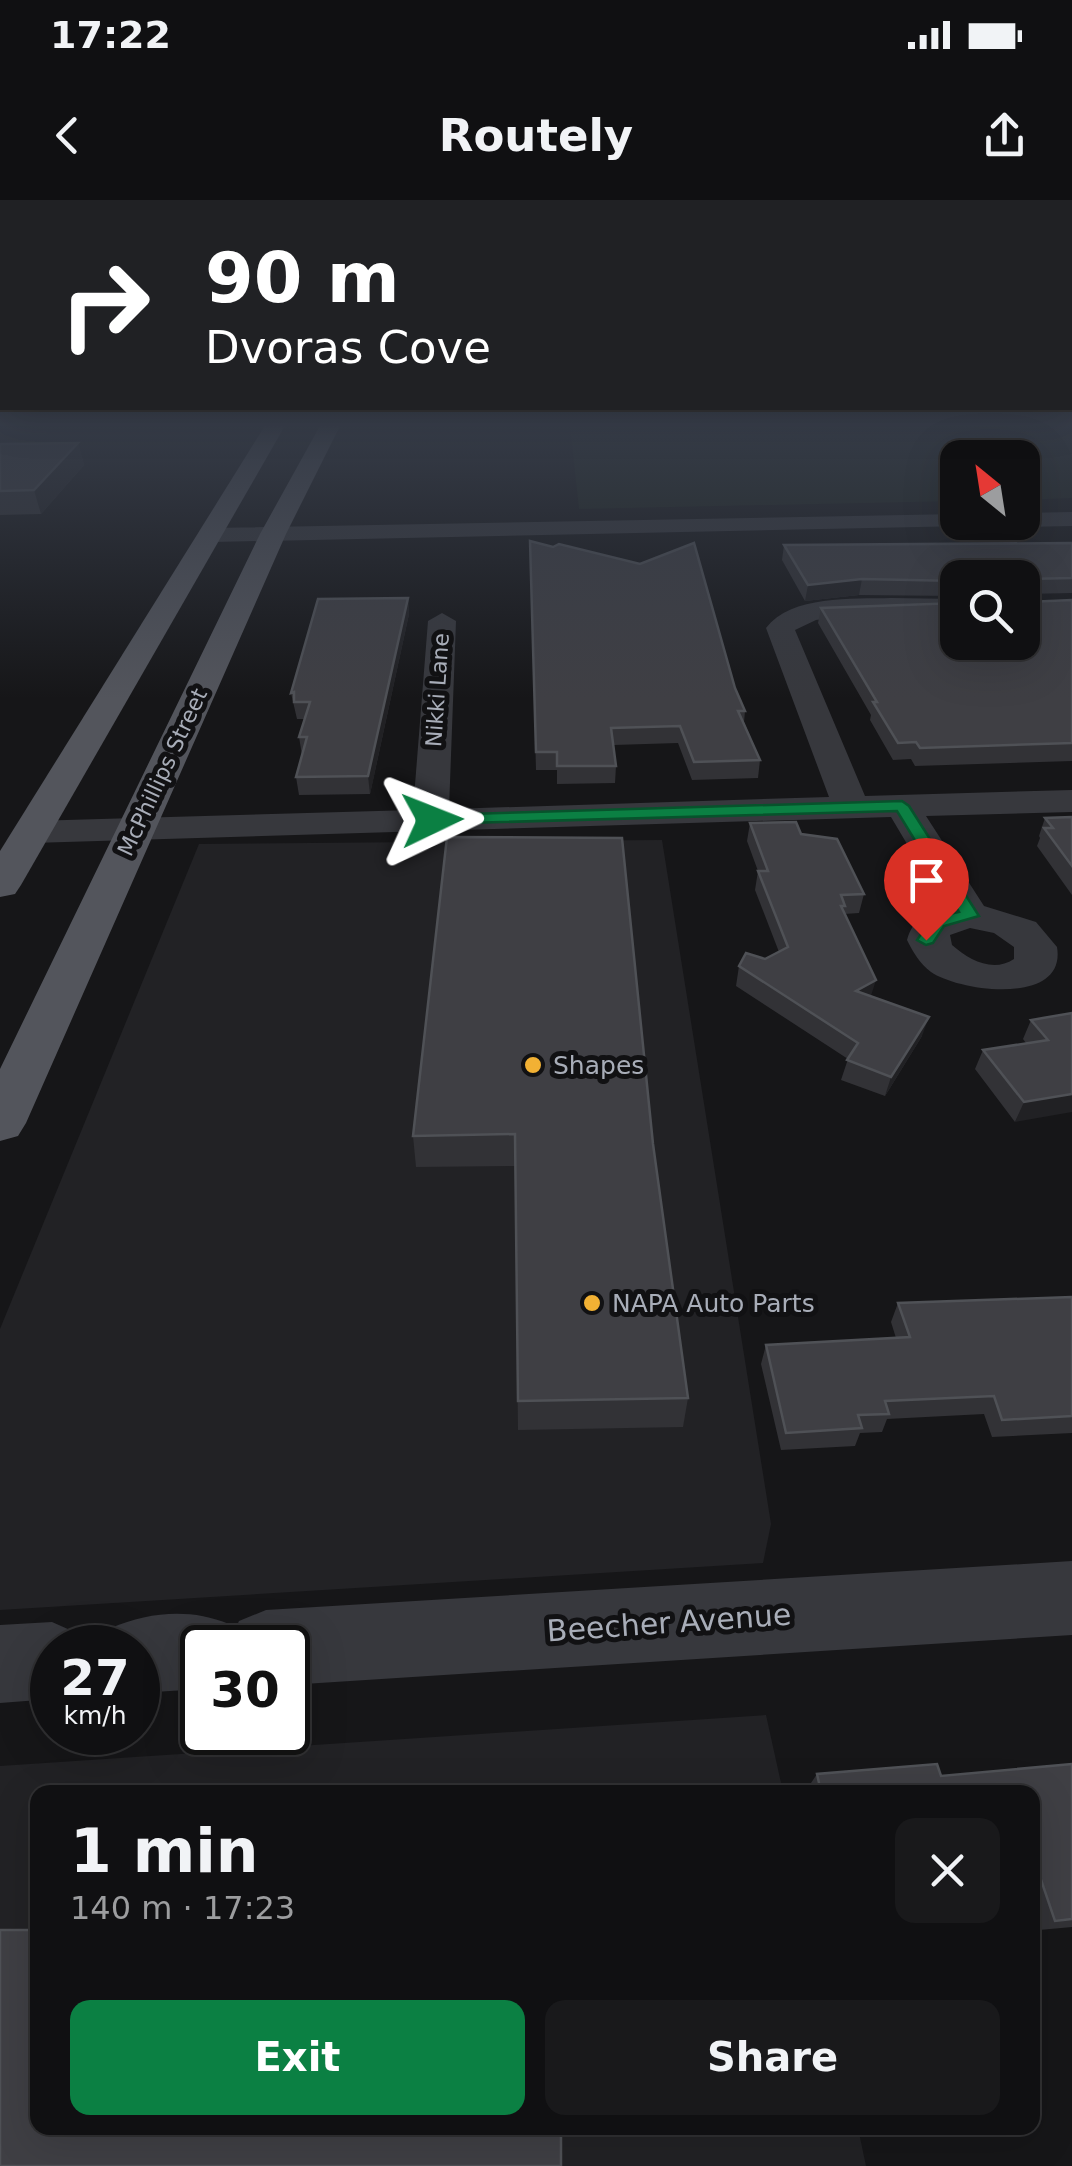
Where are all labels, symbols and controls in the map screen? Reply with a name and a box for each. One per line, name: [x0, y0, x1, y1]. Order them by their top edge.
text: 17:22: [50, 13, 171, 57]
icon: back: [40, 108, 95, 163]
icon: share: [977, 108, 1032, 163]
text: Routely: [439, 109, 633, 162]
text: 90 m: [205, 237, 400, 319]
icon: right: [40, 240, 170, 370]
text: Dvoras Cove: [205, 321, 491, 374]
north arrow: [940, 440, 1040, 540]
map controls: [940, 440, 1040, 660]
button: search: [940, 560, 1040, 660]
street label: Nikki Lane: [421, 632, 454, 748]
street label: McPhillips Street: [113, 684, 212, 860]
position arrow: [380, 768, 484, 872]
pin: [884, 838, 969, 941]
icon: arrive: [899, 853, 954, 908]
place label: Shapes: [553, 1051, 644, 1080]
marker: Shapes: [522, 1054, 544, 1076]
place label: NAPA Auto Parts: [612, 1289, 815, 1318]
marker: NAPA Auto Parts: [581, 1292, 603, 1314]
street label: Beecher Avenue: [546, 1597, 792, 1648]
speed limit sign: 30: [180, 1625, 310, 1755]
text: 27: [60, 1649, 130, 1707]
text: km/h: [63, 1701, 127, 1730]
text: 1 min: [70, 1816, 258, 1886]
button: close: [895, 1818, 1000, 1923]
text: 140 m · 17:23: [70, 1889, 295, 1927]
button: Exit: [70, 2000, 525, 2115]
button: Share: [545, 2000, 1000, 2115]

